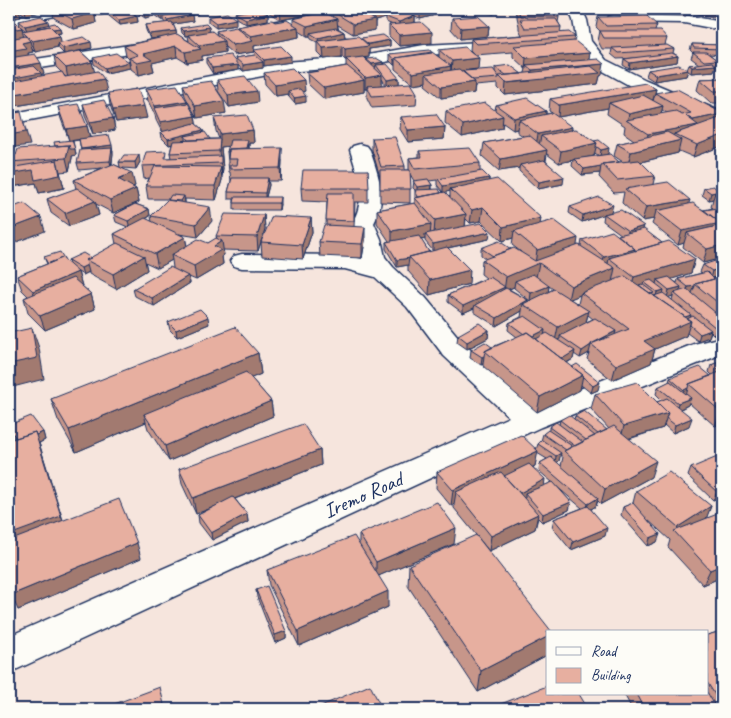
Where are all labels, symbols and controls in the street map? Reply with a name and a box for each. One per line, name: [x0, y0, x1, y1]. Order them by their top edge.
street label: Iremo Road: [319, 465, 409, 524]
legend: [546, 630, 708, 696]
text: Road: [591, 642, 618, 661]
text: Building: [591, 666, 631, 685]

